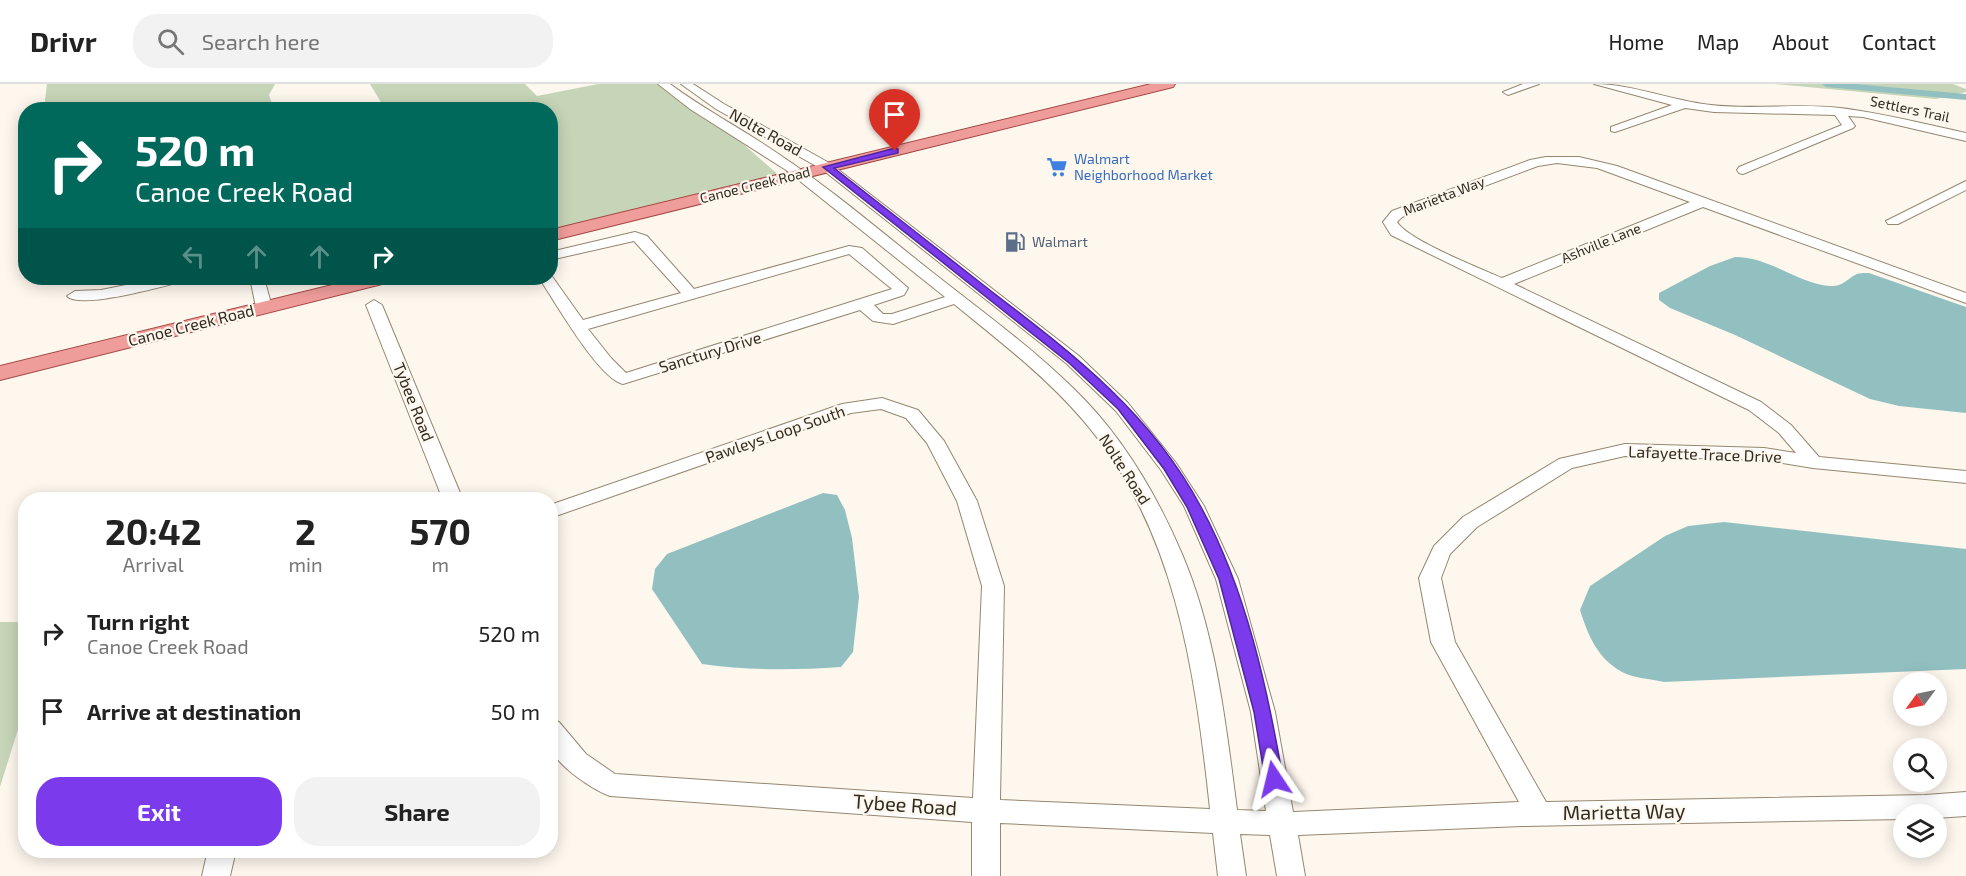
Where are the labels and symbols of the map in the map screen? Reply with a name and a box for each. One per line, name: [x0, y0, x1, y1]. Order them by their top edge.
pin: [869, 89, 920, 151]
street label: Settlers Trail: [1869, 92, 1952, 125]
street label: Nolte Road: [727, 104, 806, 159]
place label: Walmart Neighborhood Market: [1074, 150, 1213, 183]
supermarket icon: Walmart Neighborhood Market: [1045, 155, 1069, 179]
street label: Canoe Creek Road: [698, 163, 812, 206]
street label: Marietta Way: [1401, 172, 1488, 219]
street label: Ashville Lane: [1559, 219, 1643, 266]
fuel station icon: Walmart: [1003, 230, 1027, 254]
place label: Walmart: [1032, 233, 1088, 250]
street label: Canoe Creek Road: [126, 300, 256, 349]
street label: Sanctury Drive: [656, 327, 763, 376]
street label: Tybee Road: [390, 360, 439, 444]
street label: Pawleys Loop South: [702, 401, 847, 466]
street label: Nolte Road: [1096, 430, 1155, 508]
street label: Lafayette Trace Drive: [1628, 441, 1782, 466]
north arrow: [1893, 672, 1947, 726]
position arrow: [1242, 747, 1306, 811]
street label: Tybee Road: [852, 788, 958, 820]
street label: Marietta Way: [1562, 798, 1686, 824]

